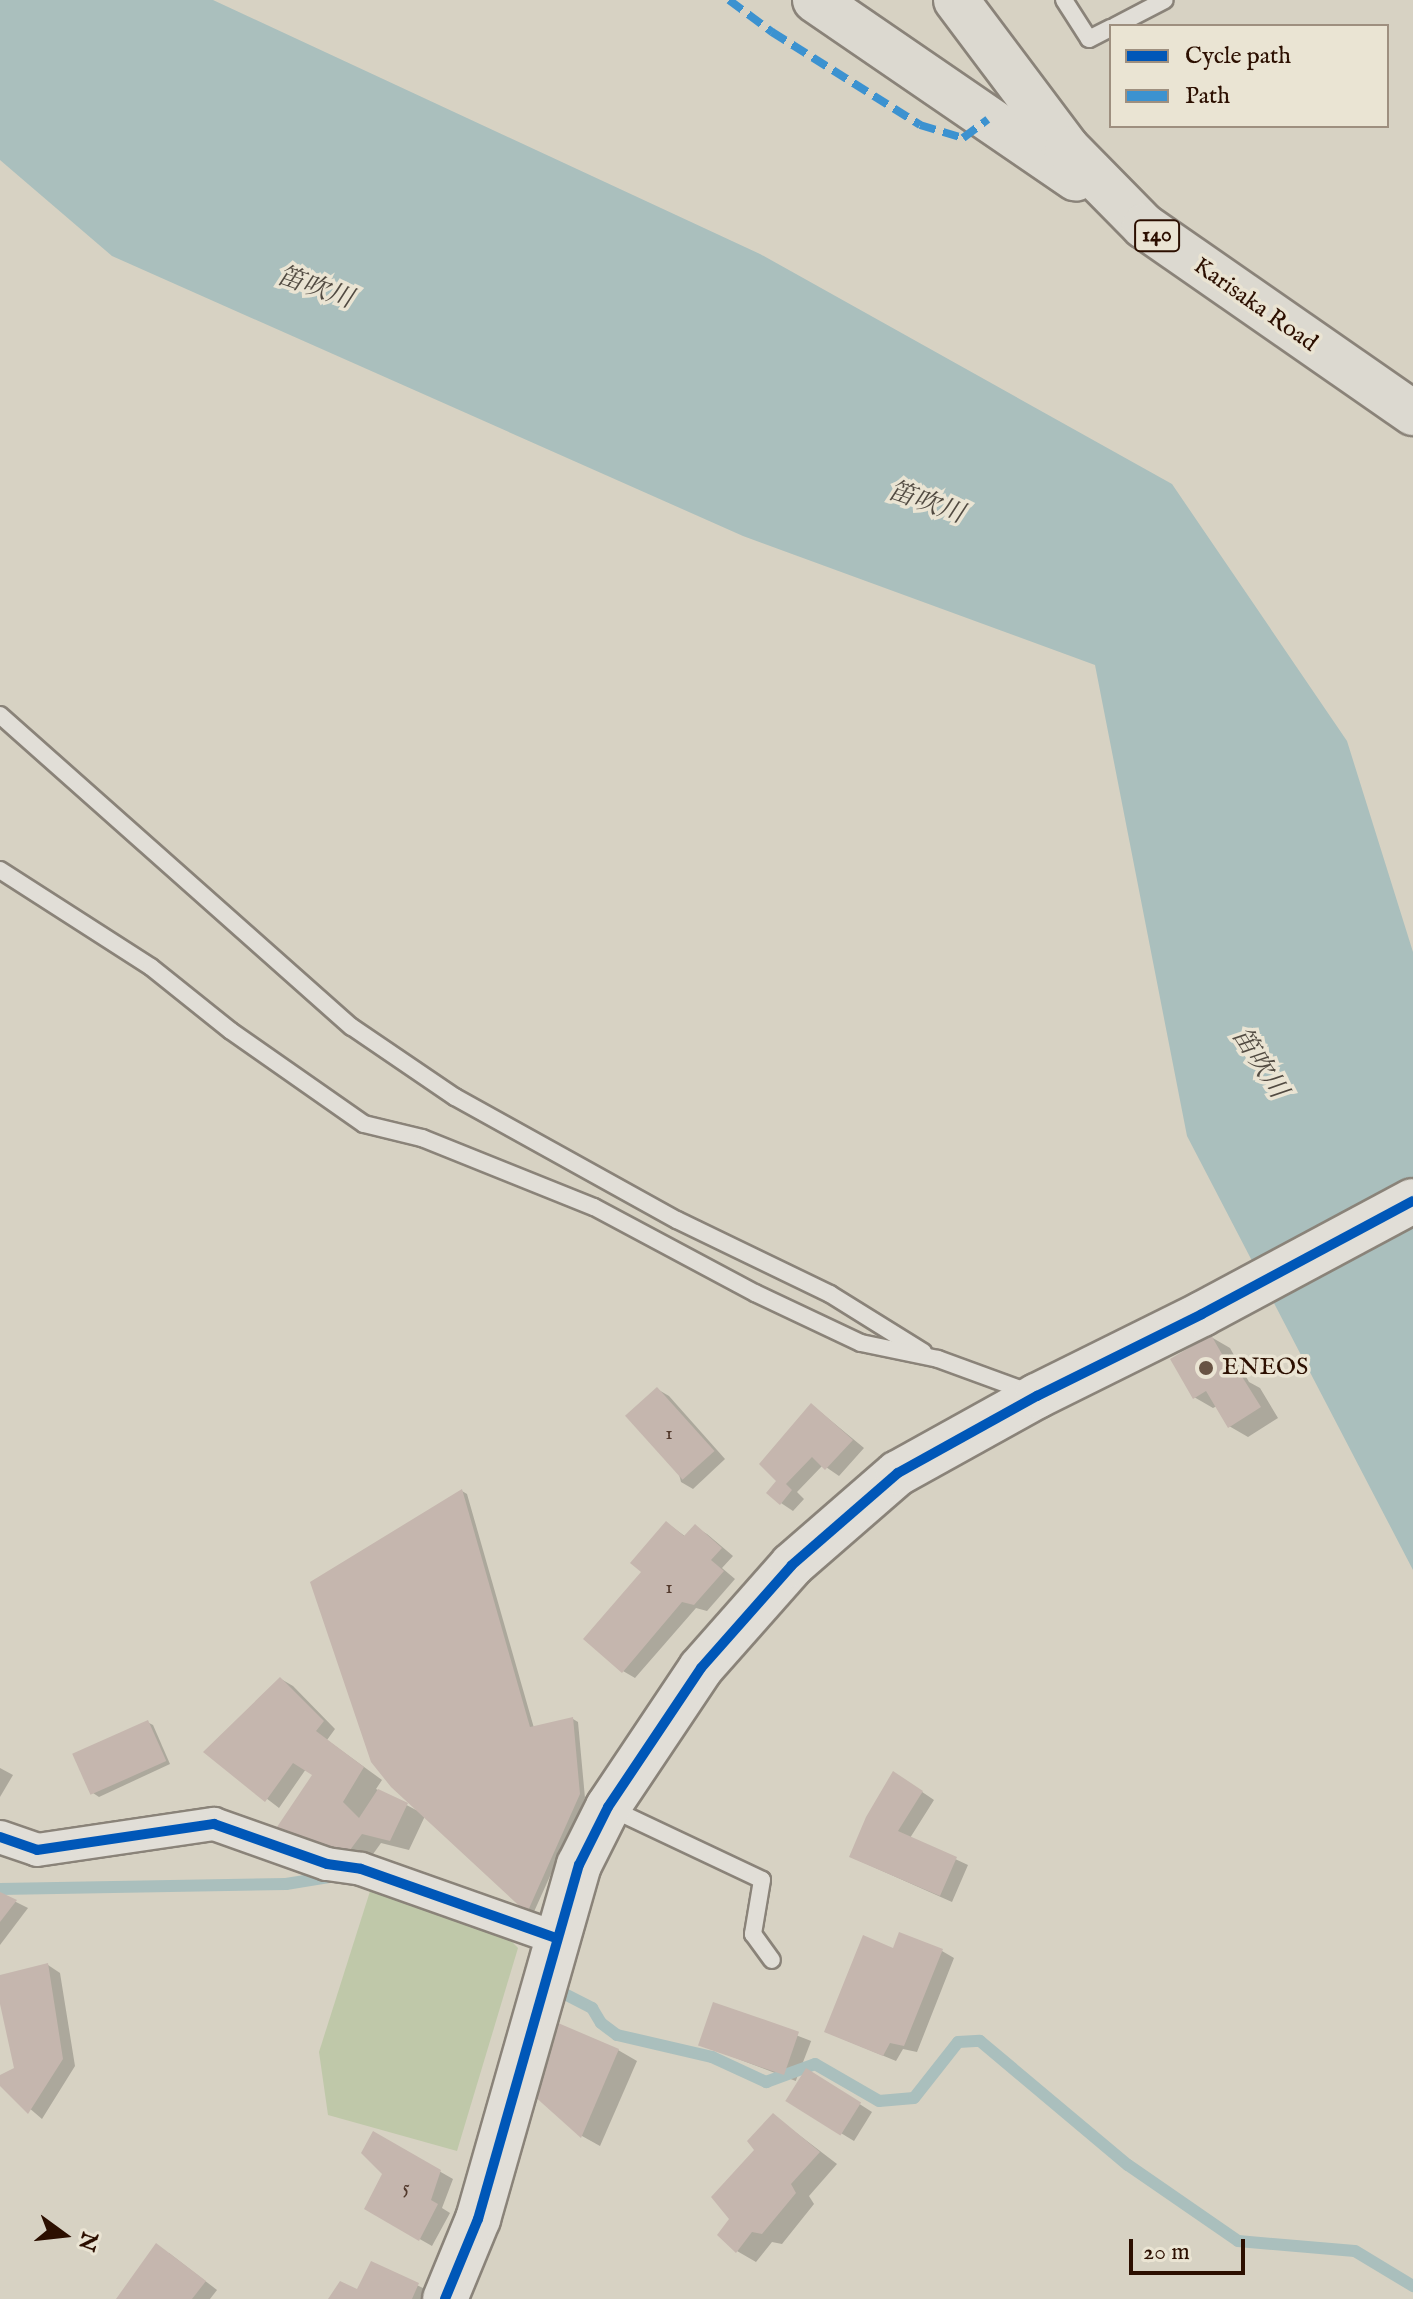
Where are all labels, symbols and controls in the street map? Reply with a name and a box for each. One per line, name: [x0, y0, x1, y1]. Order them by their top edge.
legend: [1109, 24, 1389, 128]
text: Cycle path: [1185, 41, 1291, 72]
text: Path: [1185, 81, 1230, 112]
road number: 140: [1133, 218, 1181, 254]
street label: Karisaka Road: [1188, 252, 1322, 358]
water label: 笛吹川: [273, 261, 357, 315]
water label: 笛吹川: [884, 476, 968, 530]
water label: 笛吹川: [1225, 1022, 1293, 1104]
place label: ENEOS: [1222, 1354, 1308, 1382]
marker: ENEOS: [1197, 1359, 1215, 1377]
house number: 1: [665, 1421, 673, 1445]
house number: 1: [665, 1575, 673, 1599]
house number: 5: [402, 2175, 410, 2199]
north arrow: [24, 2195, 104, 2275]
scale bar: [1133, 2223, 1249, 2273]
text: N: [71, 2228, 103, 2254]
text: 20 m: [1143, 2237, 1190, 2268]

